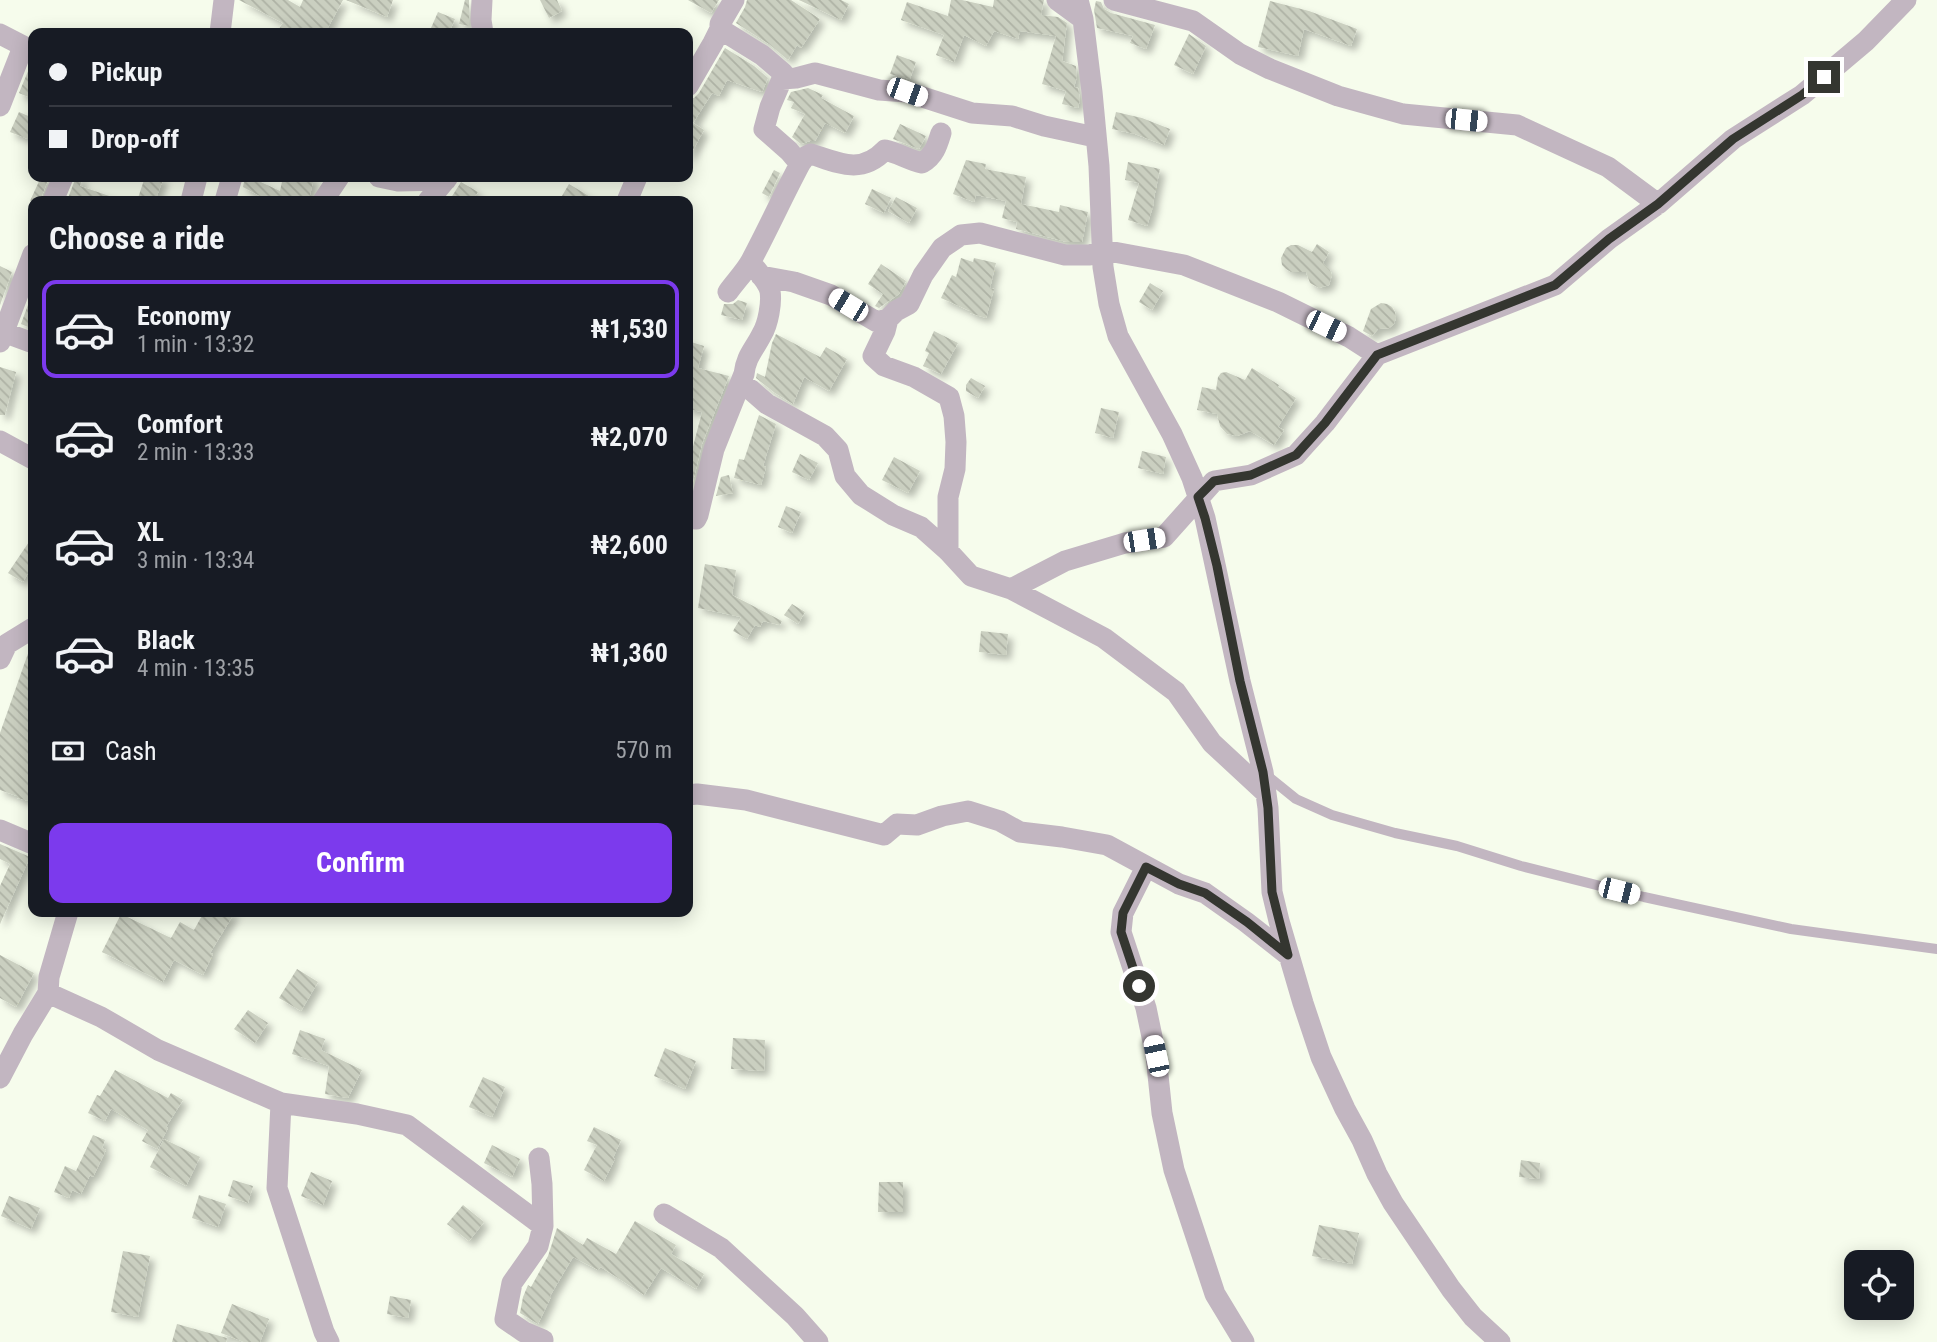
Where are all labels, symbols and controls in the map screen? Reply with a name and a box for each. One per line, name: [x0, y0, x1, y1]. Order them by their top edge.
text: Pickup: [91, 57, 162, 87]
route end: [1808, 61, 1840, 93]
car: [884, 75, 931, 109]
car: [1445, 107, 1488, 133]
text: Drop-off: [91, 124, 179, 154]
text: Choose a ride: [49, 219, 224, 257]
car: [825, 285, 872, 325]
icon: car: [53, 298, 116, 361]
text: Economy: [137, 301, 231, 331]
car: [1303, 307, 1350, 345]
text: ₦1,530: [591, 314, 668, 344]
text: 1 min · 13:32: [137, 331, 254, 358]
icon: car: [53, 406, 116, 469]
text: Comfort: [137, 409, 223, 439]
text: ₦2,070: [591, 422, 668, 452]
text: 2 min · 13:33: [137, 439, 254, 466]
icon: car: [53, 514, 116, 577]
text: XL: [137, 517, 164, 547]
car: [1122, 526, 1167, 554]
text: ₦2,600: [591, 530, 668, 560]
text: 3 min · 13:34: [137, 547, 254, 574]
icon: car: [53, 622, 116, 685]
text: Black: [137, 625, 195, 655]
text: ₦1,360: [591, 638, 668, 668]
text: 4 min · 13:35: [137, 655, 254, 682]
icon: cash: [49, 732, 87, 770]
text: Cash: [105, 736, 157, 766]
text: 570 m: [615, 737, 672, 764]
button: Confirm: [49, 823, 672, 903]
car: [1597, 876, 1642, 906]
route start: [1123, 970, 1155, 1002]
car: [1142, 1033, 1171, 1079]
map controls: [1844, 1250, 1914, 1320]
button: locate: [1844, 1250, 1914, 1320]

